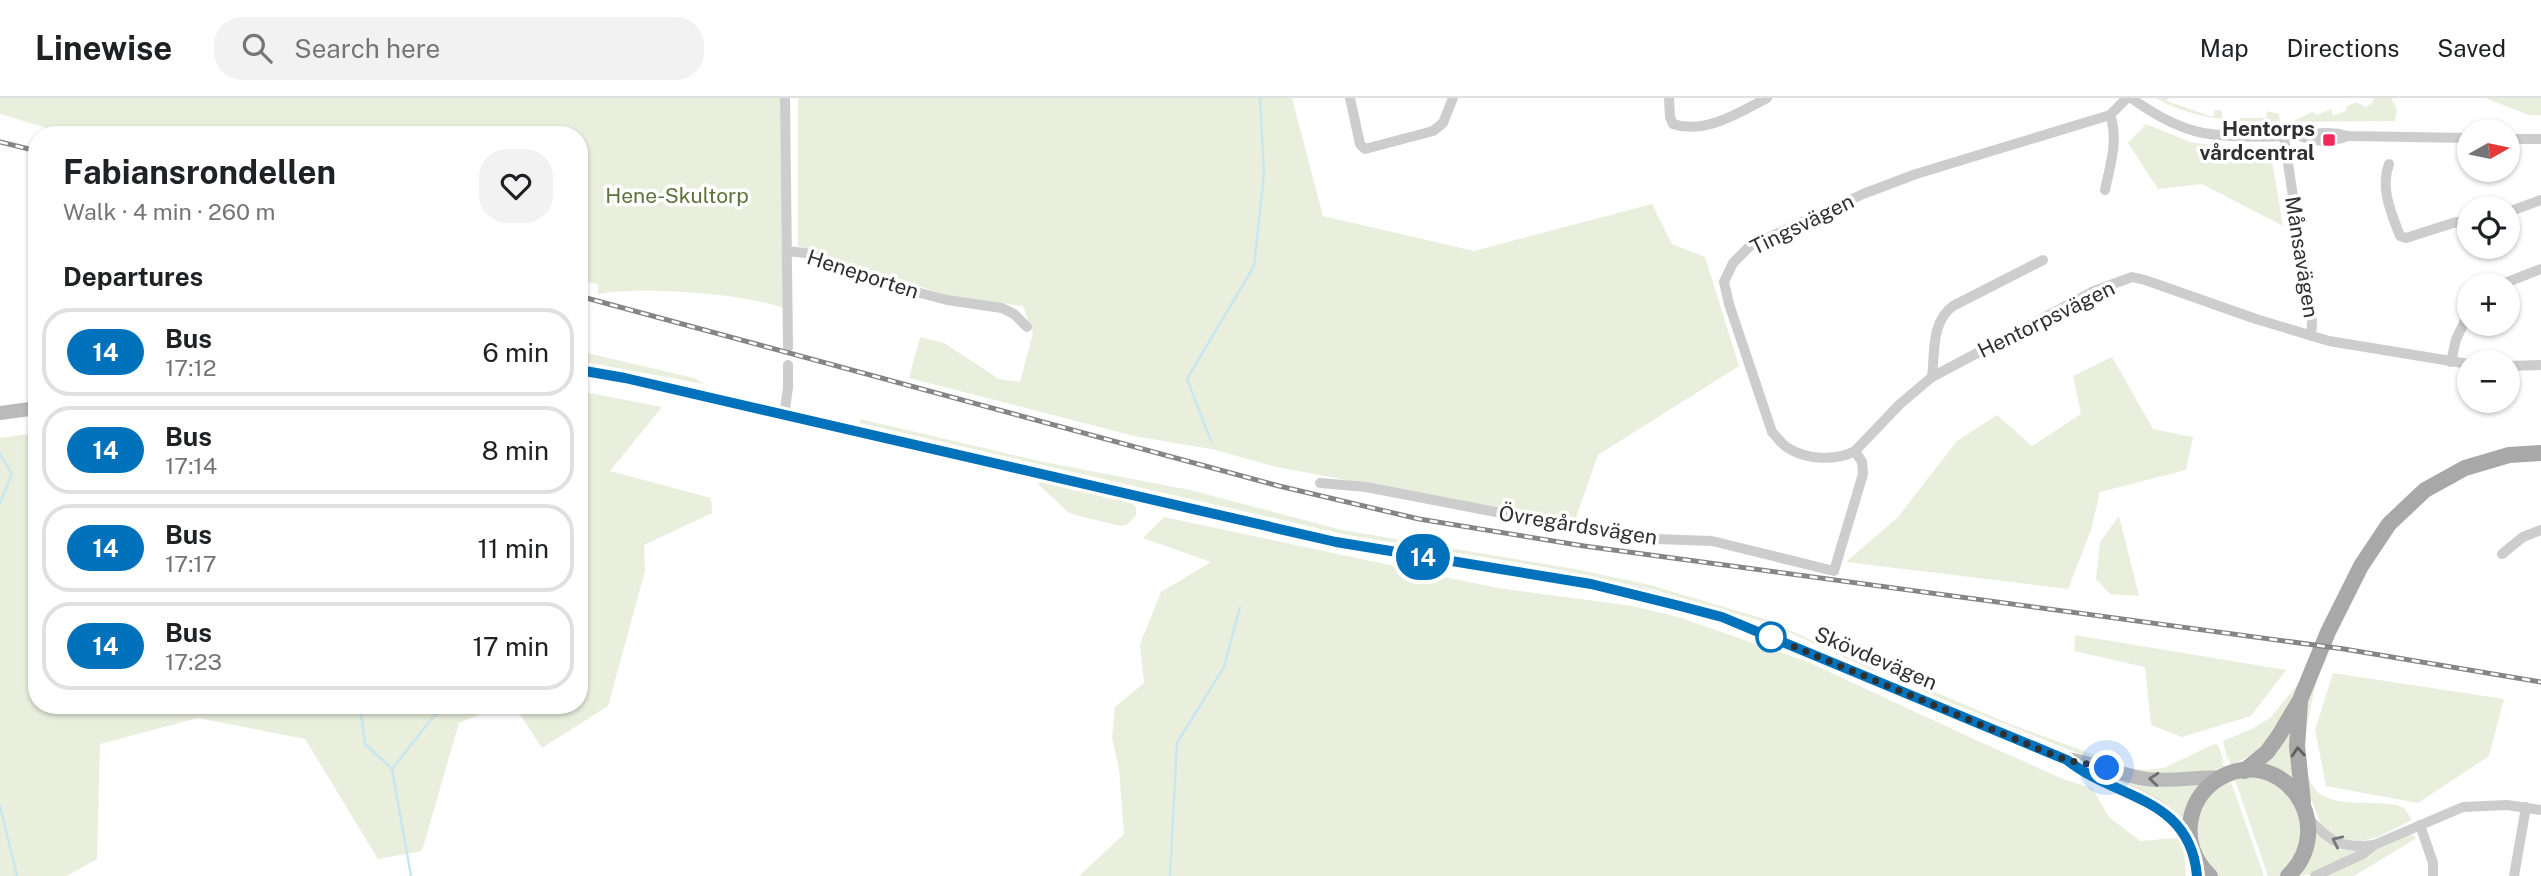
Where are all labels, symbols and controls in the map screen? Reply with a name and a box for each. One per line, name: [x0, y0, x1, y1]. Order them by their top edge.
search box: [214, 17, 704, 80]
text: Linewise: [35, 29, 172, 67]
icon: search: [238, 29, 276, 67]
text: Search here: [294, 33, 440, 64]
text: Map: [2200, 34, 2249, 62]
text: Directions: [2287, 34, 2399, 62]
text: Saved: [2437, 34, 2506, 62]
place label: Hentorps vårdcentral: [2200, 116, 2315, 165]
north arrow: [2457, 119, 2520, 182]
map controls: [2457, 119, 2520, 413]
marker: Hentorps vårdcentral: [2321, 132, 2337, 148]
button: heart: [479, 149, 553, 223]
text: Fabiansrondellen: [63, 153, 336, 191]
park label: Hene-Skultorp: [605, 183, 749, 208]
street label: Tingsvägen: [1746, 188, 1858, 260]
street label: Månsavägen: [2280, 194, 2324, 320]
button: locate: [2457, 196, 2520, 259]
text: Walk · 4 min · 260 m: [63, 198, 276, 225]
street label: Heneporten: [804, 244, 922, 304]
text: Departures: [63, 261, 203, 292]
button: +: [2457, 273, 2520, 336]
street label: Hentorpsvägen: [1973, 275, 2119, 363]
text: Bus: [165, 323, 212, 354]
text: 6 min: [482, 337, 549, 368]
text: 14: [92, 338, 119, 366]
button: −: [2457, 350, 2520, 413]
text: 17:12: [165, 354, 216, 381]
text: Bus: [165, 421, 212, 452]
text: 8 min: [482, 435, 549, 466]
text: 14: [92, 436, 119, 464]
text: 17:14: [165, 452, 217, 479]
street label: Övregårdsvägen: [1497, 500, 1659, 550]
text: Bus: [165, 519, 212, 550]
text: 11 min: [477, 533, 549, 564]
text: 14: [92, 534, 119, 562]
line badge: 14: [1392, 534, 1454, 580]
text: 14: [1410, 543, 1436, 571]
text: 17:17: [165, 550, 217, 577]
text: Bus: [165, 617, 212, 648]
street label: Skövdevägen: [1811, 621, 1941, 695]
unlabelled marker: [1756, 622, 1786, 652]
text: 17 min: [472, 631, 549, 662]
text: 14: [92, 632, 119, 660]
text: 17:23: [165, 648, 222, 675]
one-way arrow: [2291, 746, 2306, 757]
your location: [2089, 750, 2124, 785]
one-way arrow: [2148, 772, 2159, 787]
one-way arrow: [2332, 835, 2344, 849]

